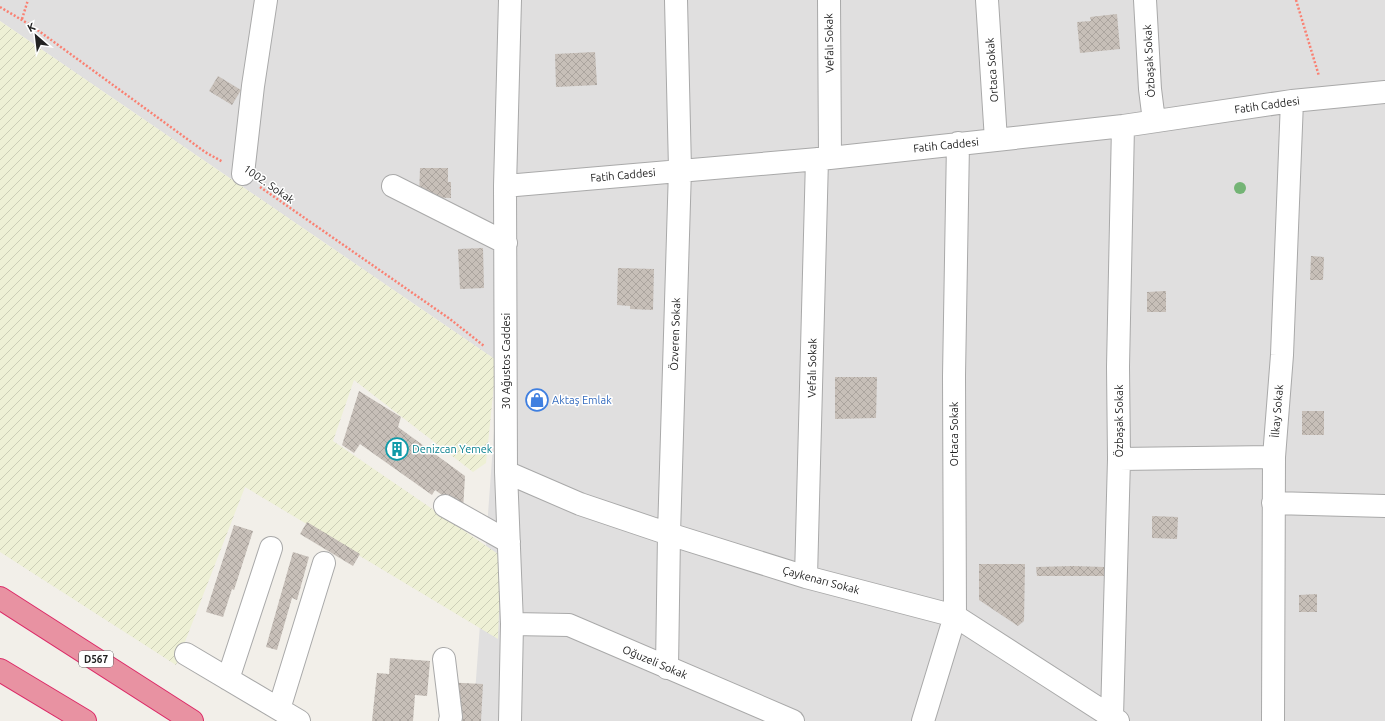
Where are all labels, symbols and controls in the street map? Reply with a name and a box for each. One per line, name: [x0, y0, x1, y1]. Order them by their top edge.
street label: Vefalı Sokak: [822, 13, 836, 73]
north arrow: [16, 16, 56, 56]
text: K: [25, 20, 38, 34]
street label: Özbaşak Sokak: [1141, 24, 1157, 98]
street label: Ortaca Sokak: [984, 37, 1000, 103]
street label: Fatih Caddesi: [1234, 94, 1300, 116]
street label: Fatih Caddesi: [913, 136, 979, 154]
street label: 1002. Sokak: [241, 162, 297, 206]
street label: Fatih Caddesi: [590, 166, 656, 184]
street label: Özveren Sokak: [668, 297, 682, 371]
street label: 30 Ağustos Caddesi: [500, 313, 512, 409]
street label: Vefalı Sokak: [805, 338, 819, 398]
street label: İlkay Sokak: [1269, 383, 1285, 438]
street label: Özbaşak Sokak: [1113, 384, 1125, 458]
shop icon: Aktaş Emlak: [524, 387, 550, 413]
place label: Aktaş Emlak: [552, 394, 612, 406]
street label: Ortaca Sokak: [948, 401, 960, 466]
building icon: Denizcan Yemek: [384, 436, 410, 462]
place label: Denizcan Yemek: [412, 443, 493, 455]
street label: Çaykenarı Sokak: [781, 564, 861, 596]
street label: Oğuzeli Sokak: [621, 643, 690, 681]
road number: D567: [79, 651, 113, 667]

